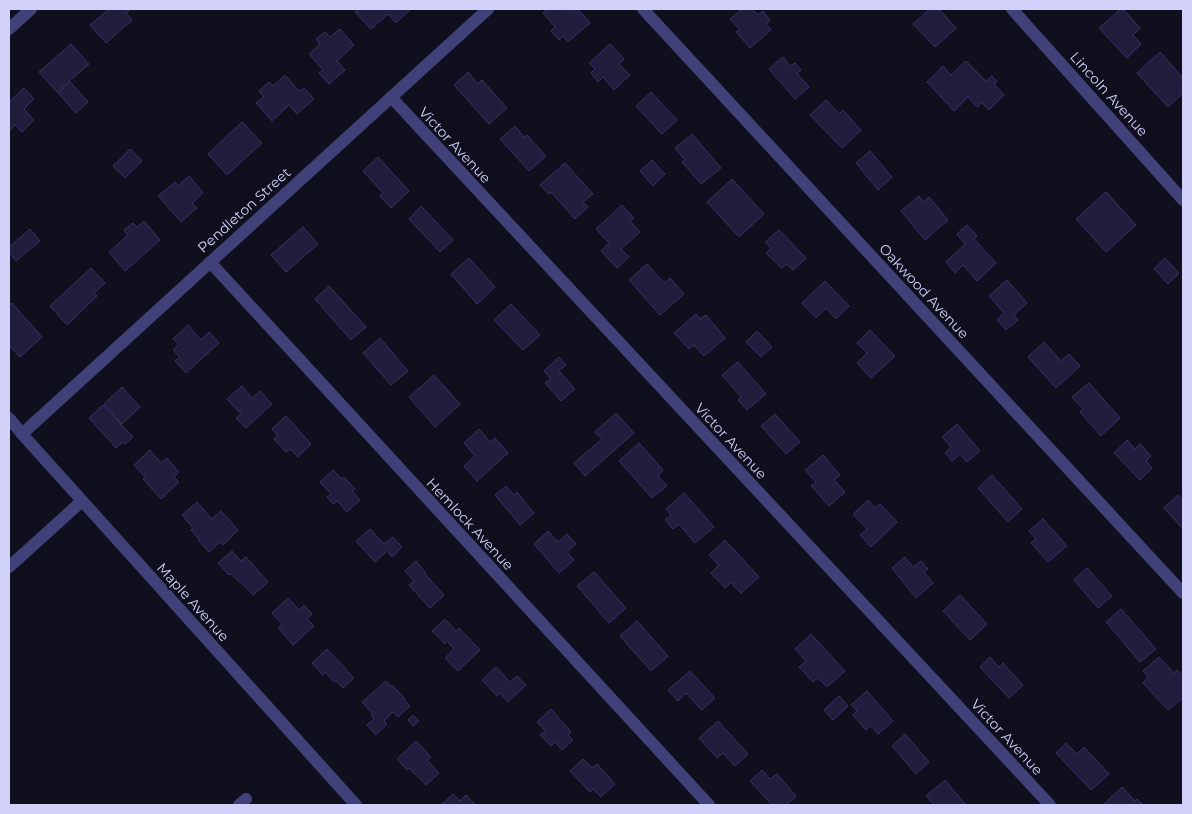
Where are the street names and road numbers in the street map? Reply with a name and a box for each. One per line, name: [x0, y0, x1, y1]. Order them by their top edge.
street label: Lincoln Avenue: [1066, 48, 1152, 140]
street label: Victor Avenue: [415, 103, 495, 187]
street label: Pendleton Street: [194, 163, 295, 257]
street label: Oakwood Avenue: [875, 240, 973, 342]
street label: Victor Avenue: [691, 399, 771, 483]
street label: Hemlock Avenue: [423, 474, 517, 574]
street label: Maple Avenue: [153, 559, 233, 645]
street label: Victor Avenue: [967, 695, 1047, 779]

